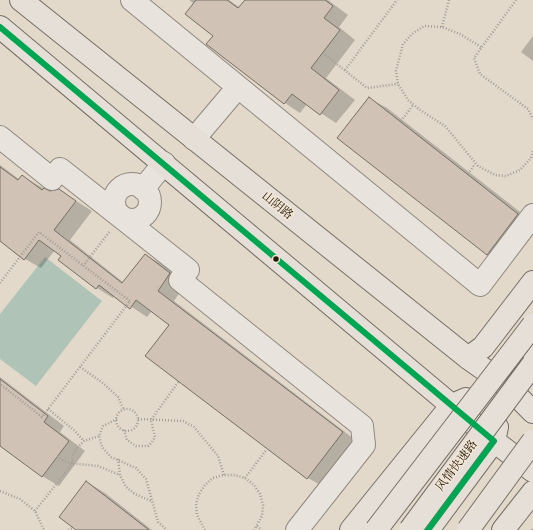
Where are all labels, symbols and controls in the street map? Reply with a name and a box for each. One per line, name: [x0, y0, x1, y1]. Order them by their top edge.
street label: 山阴路: [258, 189, 296, 223]
unlabelled marker: [271, 254, 281, 264]
street label: 风情快速路: [433, 438, 481, 494]

